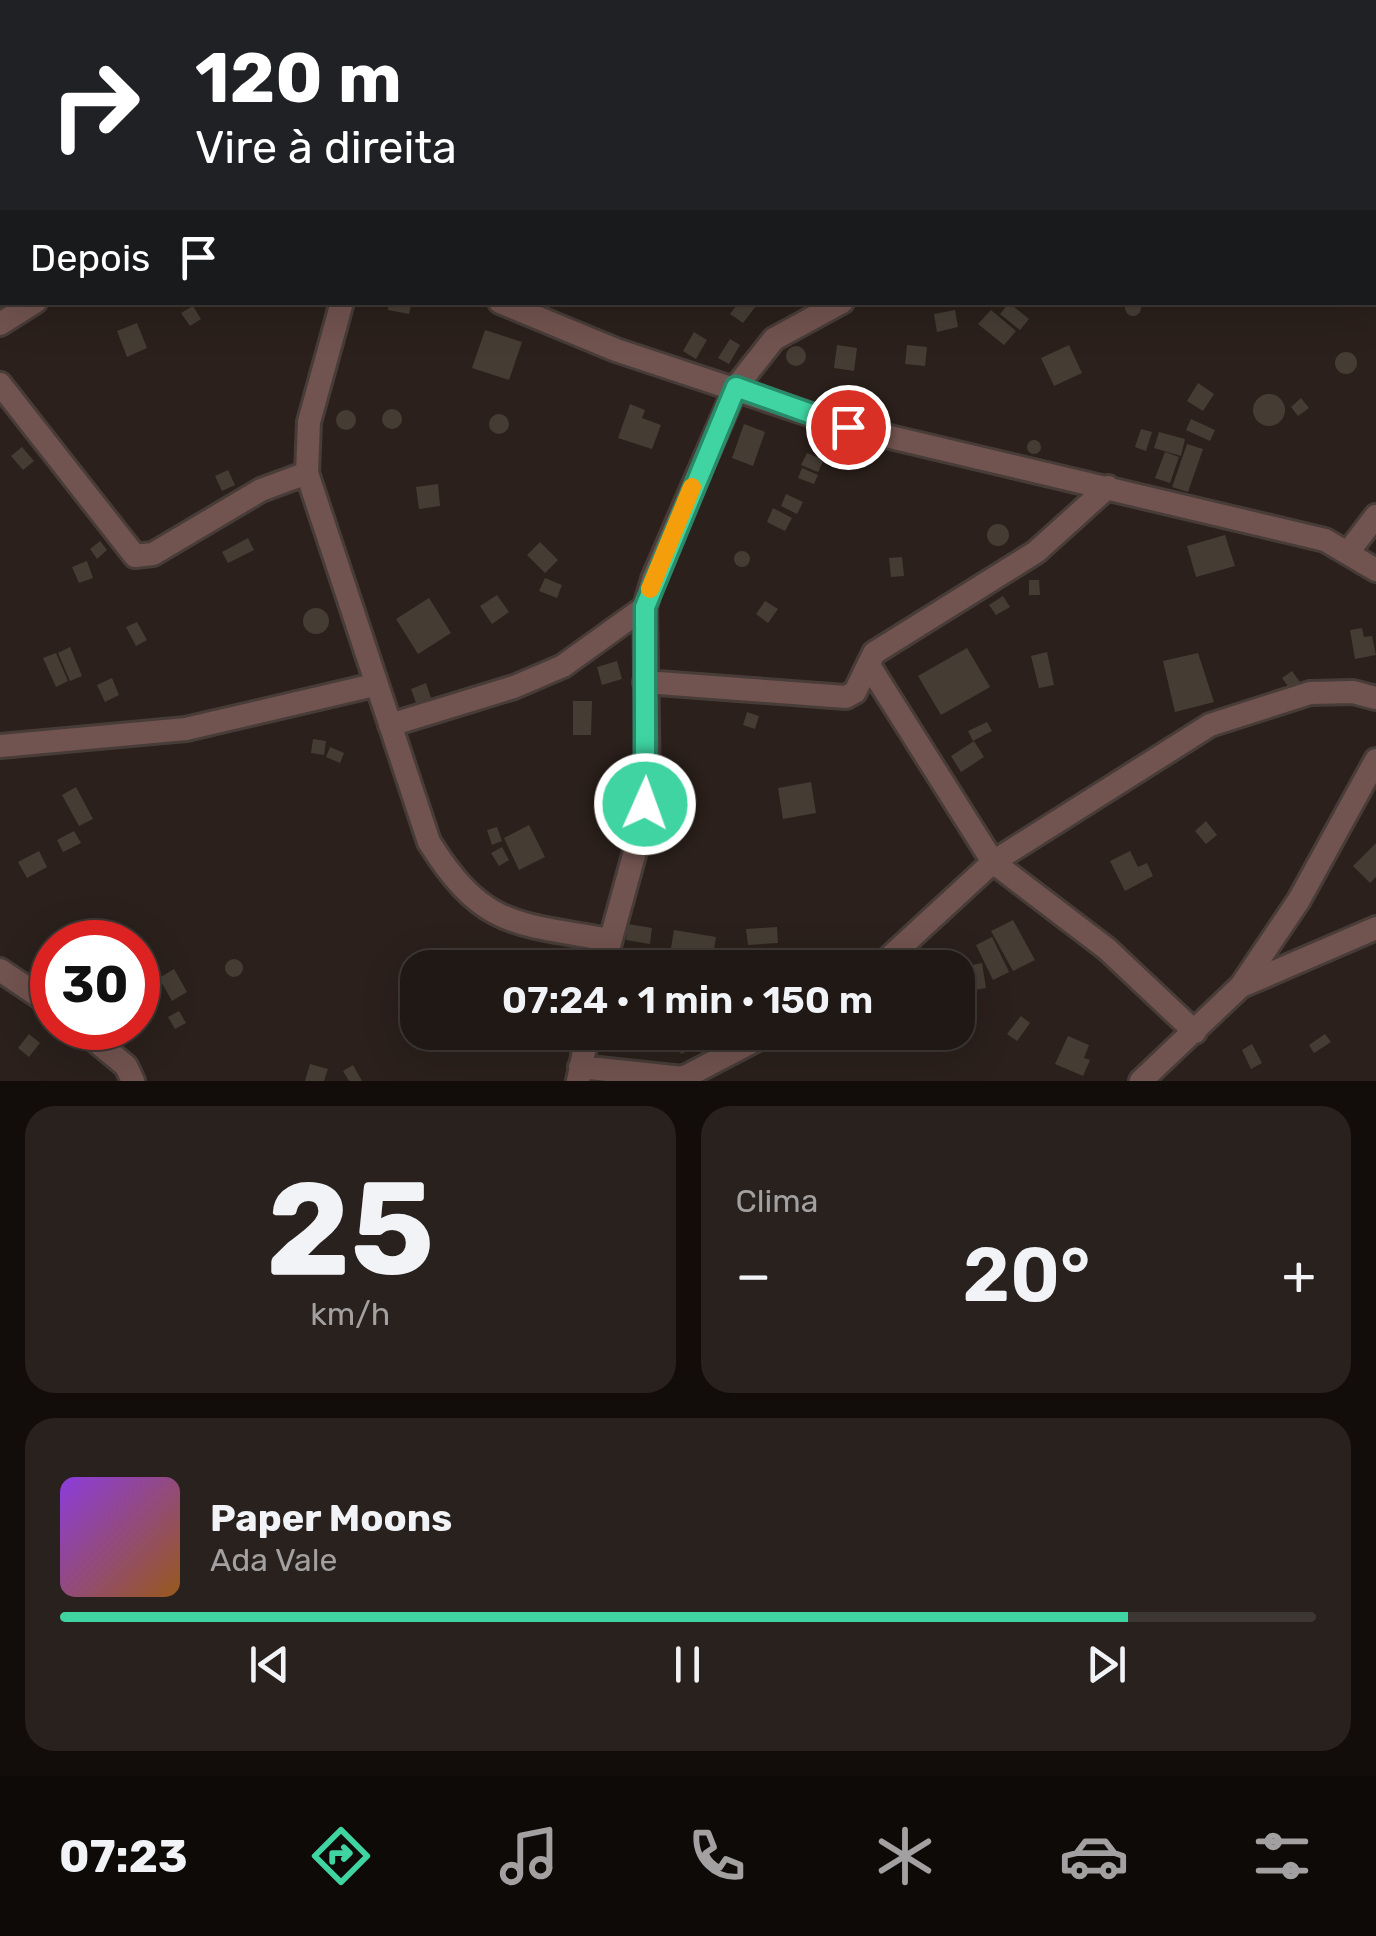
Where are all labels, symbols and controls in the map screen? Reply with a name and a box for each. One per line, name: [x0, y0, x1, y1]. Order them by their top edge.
text: 120 m: [195, 37, 402, 120]
icon: right: [30, 40, 160, 170]
text: Vire à direita: [195, 121, 457, 174]
icon: arrive: [171, 230, 226, 285]
text: Depois: [30, 235, 151, 281]
pin: [806, 385, 891, 470]
icon: arrive: [821, 400, 876, 455]
position arrow: [593, 752, 697, 856]
speed limit sign: 30: [30, 920, 160, 1050]
text: 07:24 · 1 min · 150 m: [502, 977, 873, 1023]
text: 25: [266, 1152, 434, 1307]
text: Clima: [736, 1182, 818, 1220]
text: 20°: [962, 1231, 1091, 1320]
text: −: [736, 1243, 771, 1308]
text: +: [1282, 1243, 1316, 1308]
text: km/h: [310, 1295, 390, 1333]
text: Paper Moons: [210, 1495, 452, 1541]
text: Ada Vale: [210, 1541, 337, 1579]
icon: previous: [242, 1637, 297, 1692]
icon: pause: [660, 1637, 715, 1692]
icon: next: [1079, 1637, 1134, 1692]
icon: directions: [306, 1821, 376, 1891]
icon: music: [494, 1821, 564, 1891]
icon: phone: [682, 1821, 752, 1891]
icon: climate: [870, 1821, 940, 1891]
icon: car: [1059, 1821, 1129, 1891]
icon: filters: [1247, 1821, 1317, 1891]
text: 07:23: [59, 1830, 188, 1883]

